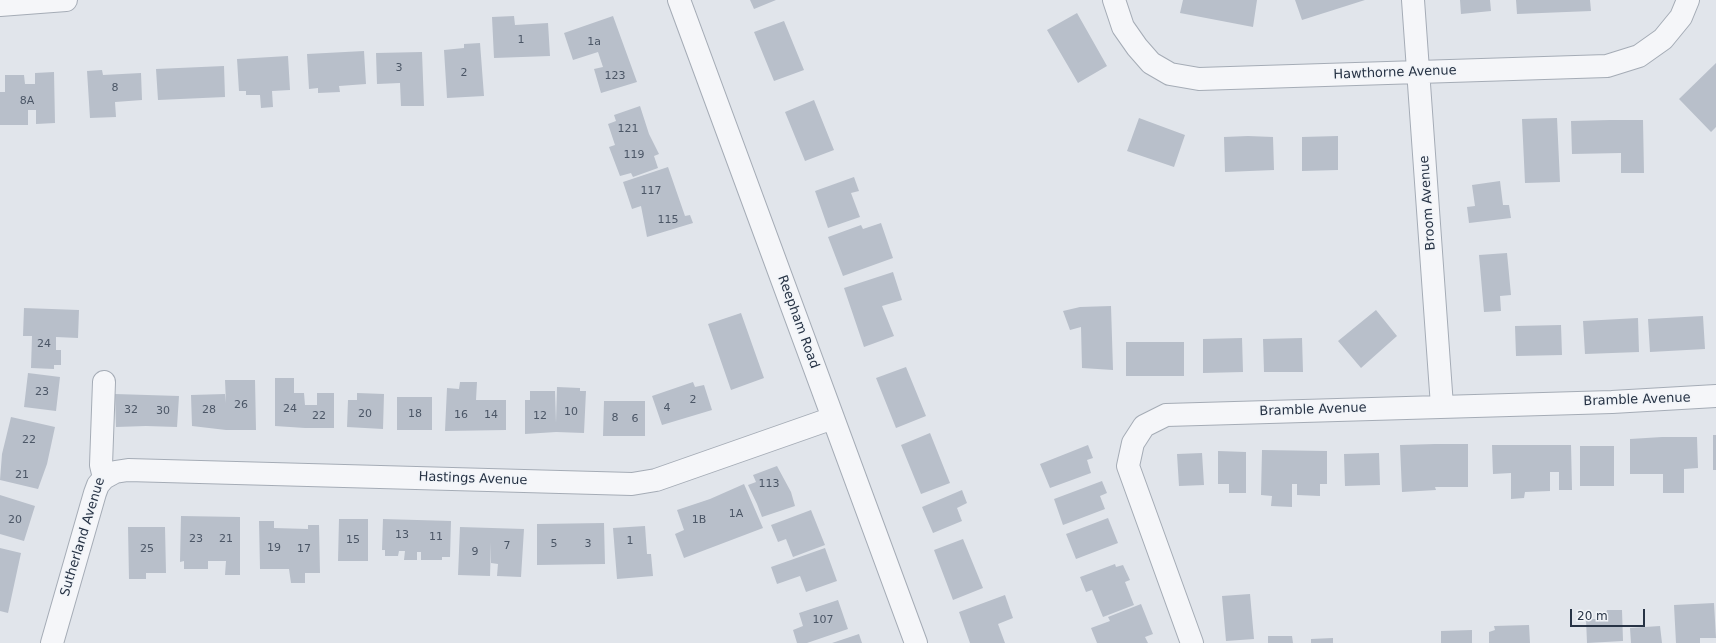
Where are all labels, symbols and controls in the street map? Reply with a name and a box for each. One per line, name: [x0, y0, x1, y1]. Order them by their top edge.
house number: 1: [518, 33, 524, 47]
house number: 1a: [587, 35, 601, 49]
house number: 3: [396, 61, 402, 75]
street label: Hawthorne Avenue: [1333, 63, 1457, 83]
house number: 2: [461, 66, 467, 80]
house number: 123: [605, 69, 625, 83]
house number: 8: [112, 81, 118, 95]
house number: 8A: [20, 94, 34, 108]
house number: 121: [618, 122, 638, 136]
house number: 119: [624, 148, 644, 162]
street label: Broom Avenue: [1417, 155, 1439, 251]
house number: 117: [641, 184, 661, 198]
house number: 115: [658, 213, 678, 227]
street label: Reepham Road: [774, 273, 822, 371]
house number: 24: [37, 337, 51, 351]
house number: 23: [35, 385, 49, 399]
street label: Bramble Avenue: [1583, 390, 1691, 410]
house number: 2: [690, 393, 696, 407]
house number: 26: [234, 398, 248, 412]
street label: Bramble Avenue: [1259, 400, 1367, 420]
house number: 4: [664, 401, 670, 415]
house number: 24: [283, 402, 297, 416]
house number: 32: [124, 403, 138, 417]
house number: 28: [202, 403, 216, 417]
house number: 30: [156, 404, 170, 418]
house number: 10: [564, 405, 578, 419]
house number: 20: [358, 407, 372, 421]
house number: 18: [408, 407, 422, 421]
house number: 16: [454, 408, 468, 422]
house number: 14: [484, 408, 498, 422]
house number: 22: [312, 409, 326, 423]
house number: 12: [533, 409, 547, 423]
house number: 8: [612, 411, 618, 425]
house number: 6: [632, 412, 638, 426]
house number: 22: [22, 433, 36, 447]
house number: 21: [15, 468, 29, 482]
street label: Hastings Avenue: [418, 469, 528, 489]
street label: Sutherland Avenue: [57, 476, 109, 598]
house number: 113: [759, 477, 779, 491]
house number: 1A: [729, 507, 743, 521]
house number: 20: [8, 513, 22, 527]
house number: 1B: [692, 513, 706, 527]
house number: 13: [395, 528, 409, 542]
house number: 11: [429, 530, 443, 544]
house number: 23: [189, 532, 203, 546]
house number: 21: [219, 532, 233, 546]
house number: 15: [346, 533, 360, 547]
house number: 1: [627, 534, 633, 548]
house number: 5: [551, 537, 557, 551]
house number: 3: [585, 537, 591, 551]
house number: 7: [504, 539, 510, 553]
house number: 19: [267, 541, 281, 555]
house number: 25: [140, 542, 154, 556]
house number: 17: [297, 542, 311, 556]
house number: 9: [472, 545, 478, 559]
scale bar: [1572, 601, 1647, 627]
text: 20 m: [1577, 609, 1608, 623]
house number: 107: [813, 613, 833, 627]

